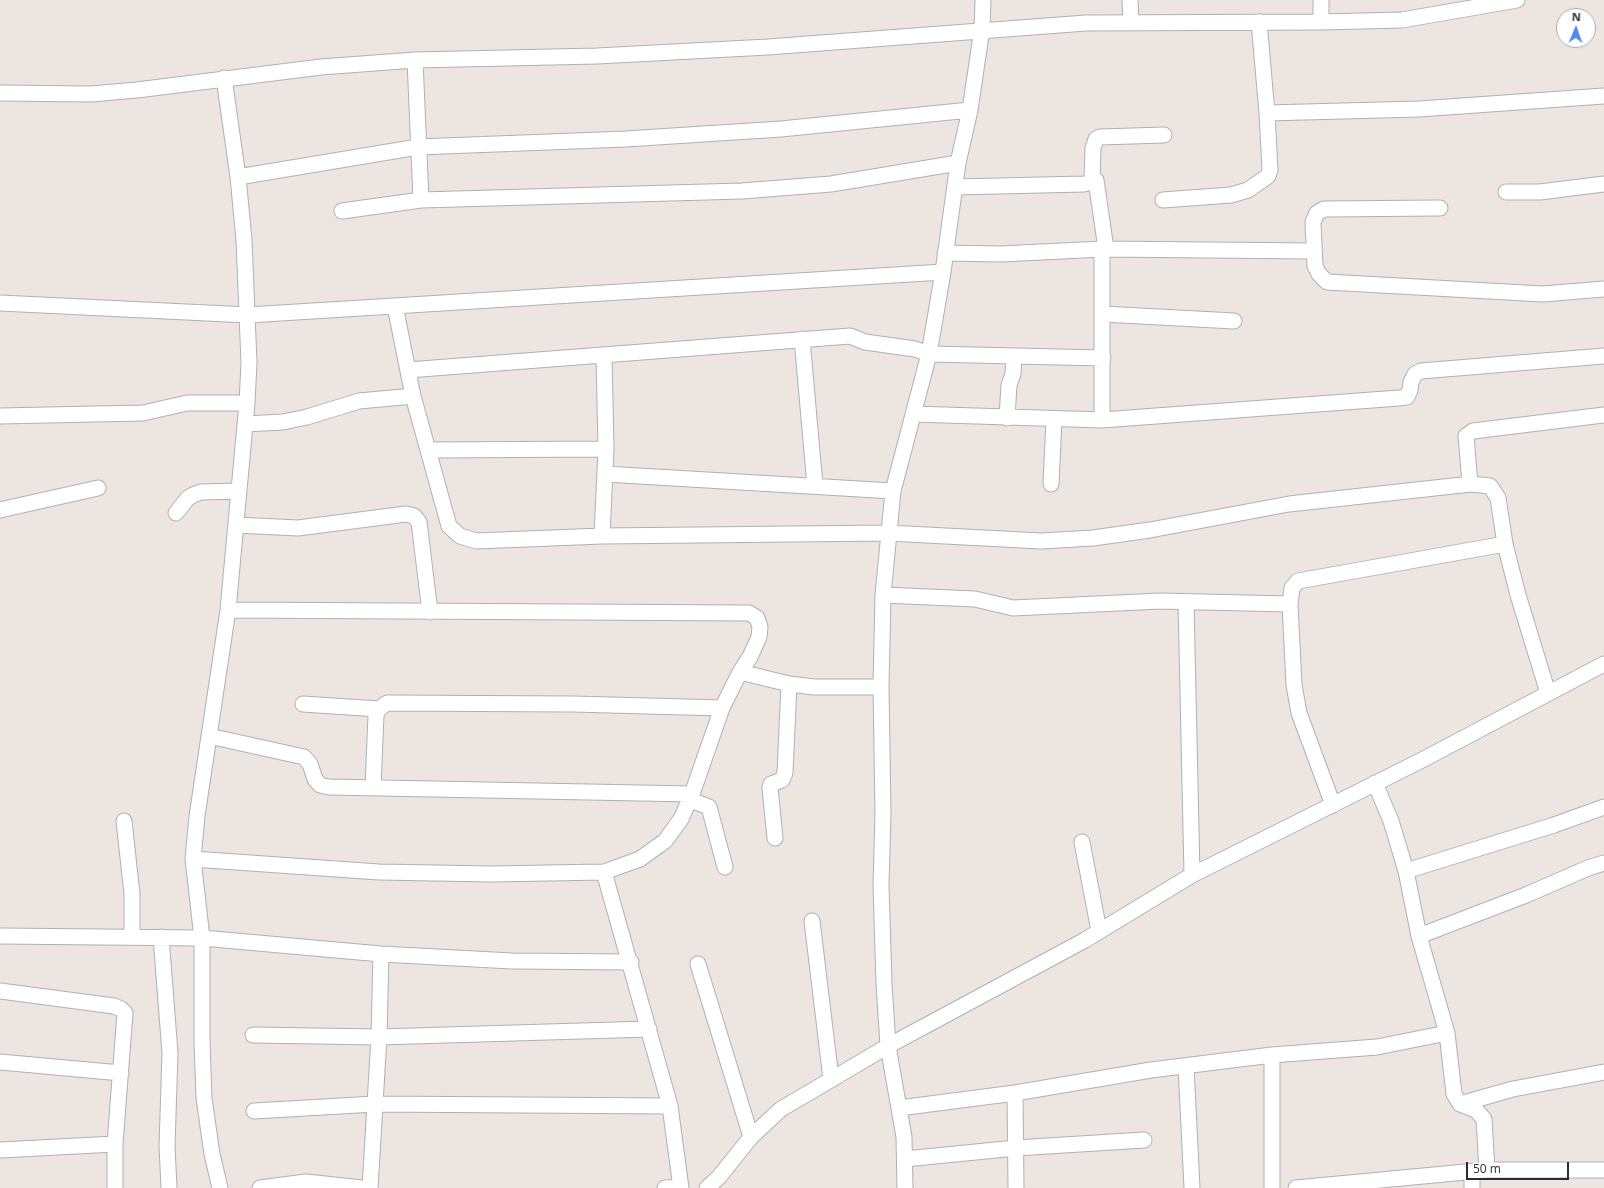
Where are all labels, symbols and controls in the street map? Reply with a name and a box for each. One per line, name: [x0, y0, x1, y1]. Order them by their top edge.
north arrow: [1556, 8, 1596, 48]
text: N: [1572, 9, 1581, 24]
scale bar: [1468, 1154, 1571, 1180]
text: 50 m: [1473, 1160, 1501, 1177]

